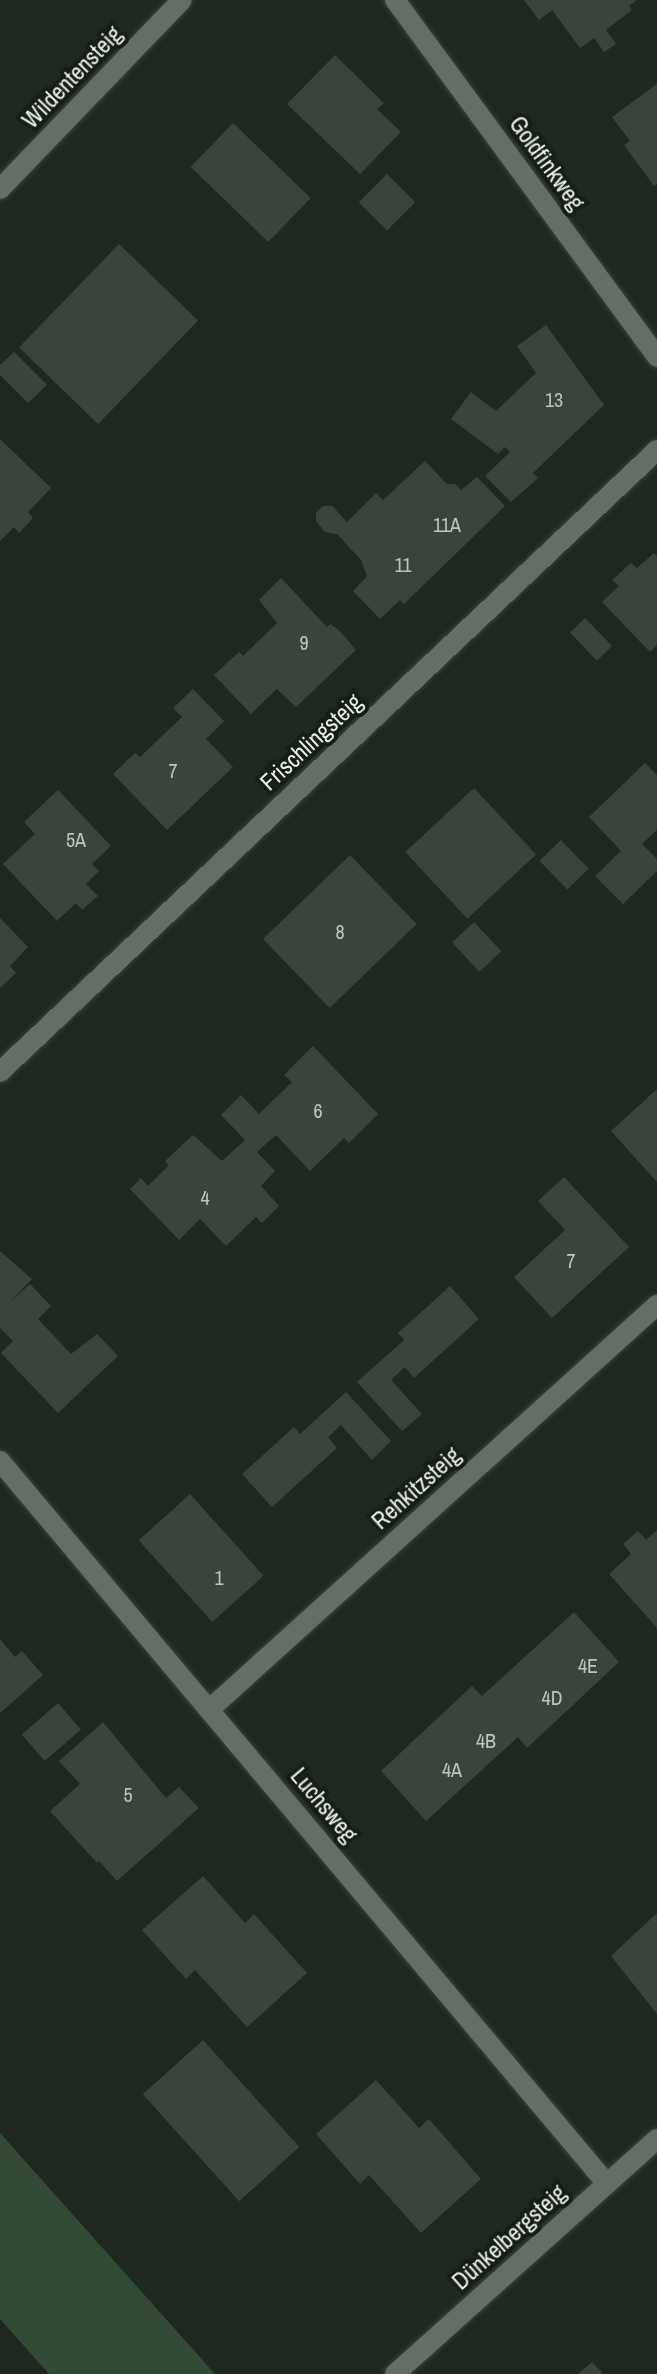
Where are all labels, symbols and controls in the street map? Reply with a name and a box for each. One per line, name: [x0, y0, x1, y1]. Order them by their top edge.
street label: Wildentensteig: [16, 20, 128, 134]
street label: Goldfinkweg: [503, 110, 591, 216]
house number: 13: [545, 387, 563, 411]
house number: 11A: [433, 512, 461, 536]
house number: 11: [394, 552, 412, 576]
house number: 9: [299, 630, 309, 654]
street label: Frischlingsteig: [254, 687, 368, 797]
house number: 7: [168, 758, 178, 782]
house number: 5A: [66, 827, 86, 851]
house number: 8: [335, 919, 345, 943]
house number: 6: [313, 1098, 323, 1122]
house number: 4: [200, 1185, 210, 1209]
house number: 7: [566, 1248, 576, 1272]
street label: Rehkitzsteig: [366, 1441, 466, 1535]
house number: 1: [214, 1565, 224, 1589]
house number: 4E: [578, 1653, 598, 1677]
house number: 4D: [542, 1685, 562, 1709]
house number: 4B: [476, 1728, 496, 1752]
house number: 4A: [442, 1757, 462, 1781]
street label: Luchsweg: [284, 1762, 364, 1848]
house number: 5: [123, 1782, 133, 1806]
street label: Dünkelbergsteig: [446, 2178, 572, 2296]

